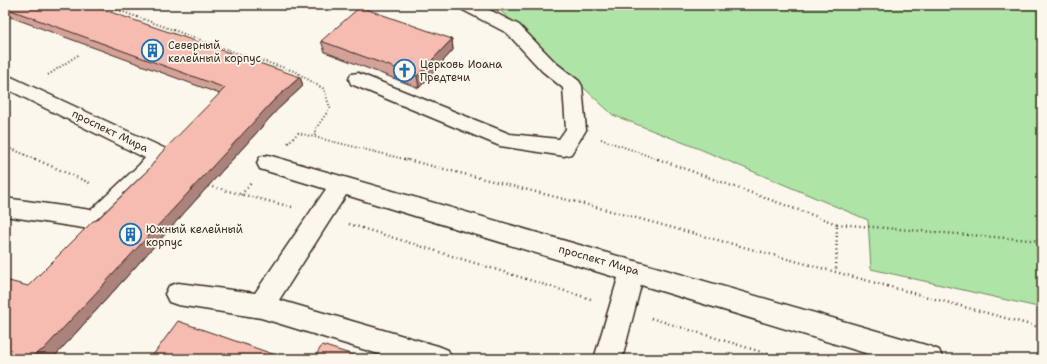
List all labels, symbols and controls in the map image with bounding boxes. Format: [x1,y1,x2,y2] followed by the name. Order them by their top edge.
[139,38,165,64] building icon: Северный келейный корпус
[168,38,261,66] place label: Северный келейный корпус
[391,57,417,83] church icon: Церковь Иоана Предтечи
[420,57,502,85] place label: Церковь Иоана Предтечи
[69,106,151,156] street label: проспект Мира
[117,222,143,248] building icon: Южный келейный корпус
[146,222,243,250] place label: Южный келейный корпус
[557,241,641,279] street label: проспект Мира

